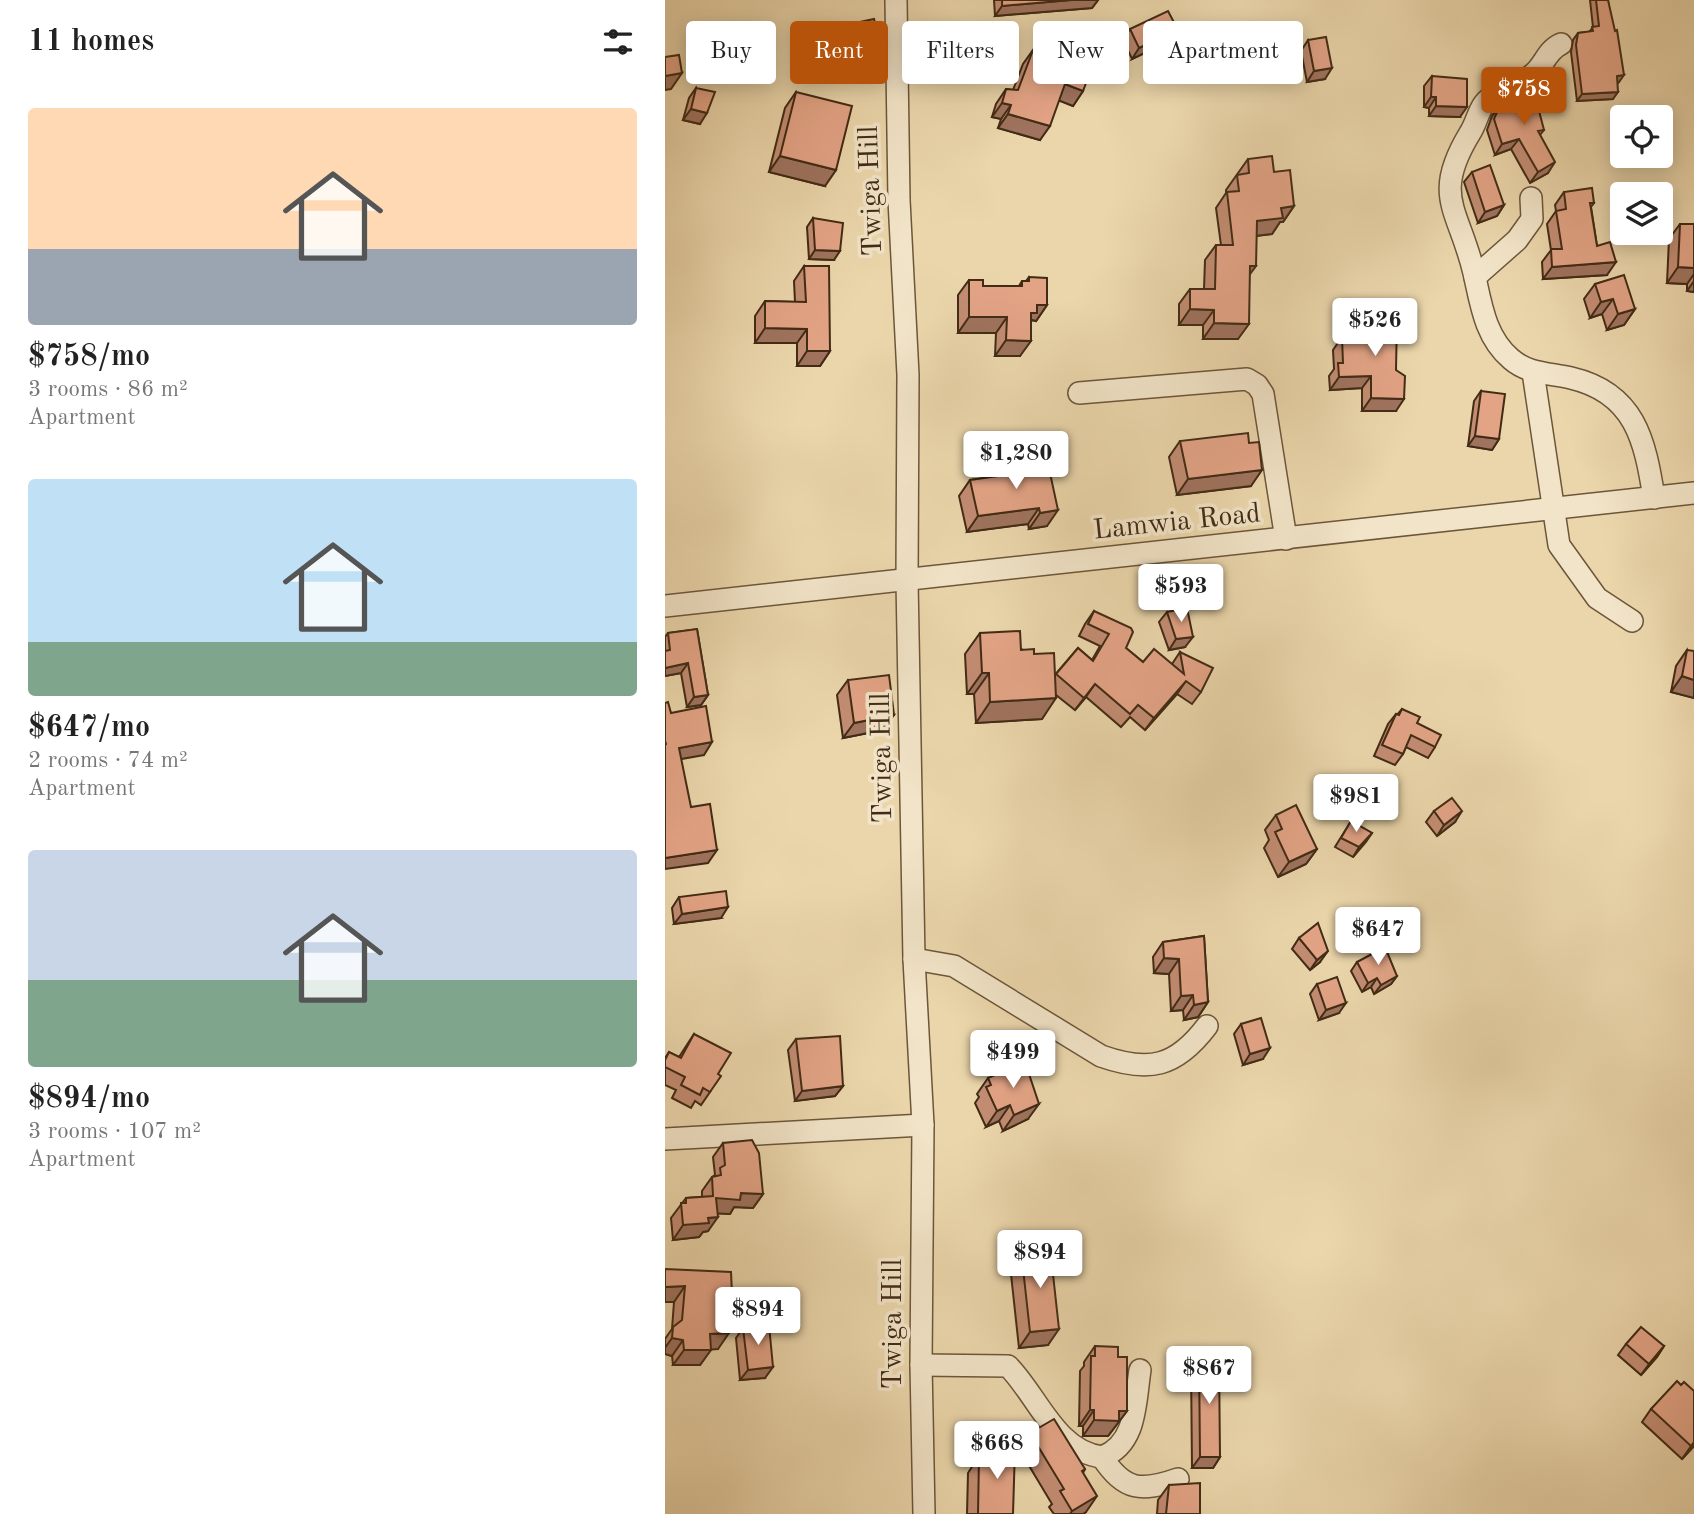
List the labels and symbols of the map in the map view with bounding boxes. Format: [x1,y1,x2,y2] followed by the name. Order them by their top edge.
[1483,68,1565,127] pin: $758
[856,125,888,257] street label: Twiga Hill
[1334,298,1416,358] pin: $526
[959,432,1073,491] pin: $1,280
[1092,500,1262,546] street label: Lamwia Road
[1140,564,1222,624] pin: $593
[868,692,898,824] street label: Twiga Hill
[1315,774,1397,834] pin: $981
[1337,908,1419,967] pin: $647
[972,1030,1054,1090] pin: $499
[999,1230,1081,1290] pin: $894
[880,1259,908,1389] street label: Twiga Hill
[717,1288,799,1347] pin: $894
[1168,1346,1250,1406] pin: $867
[956,1422,1038,1481] pin: $668

